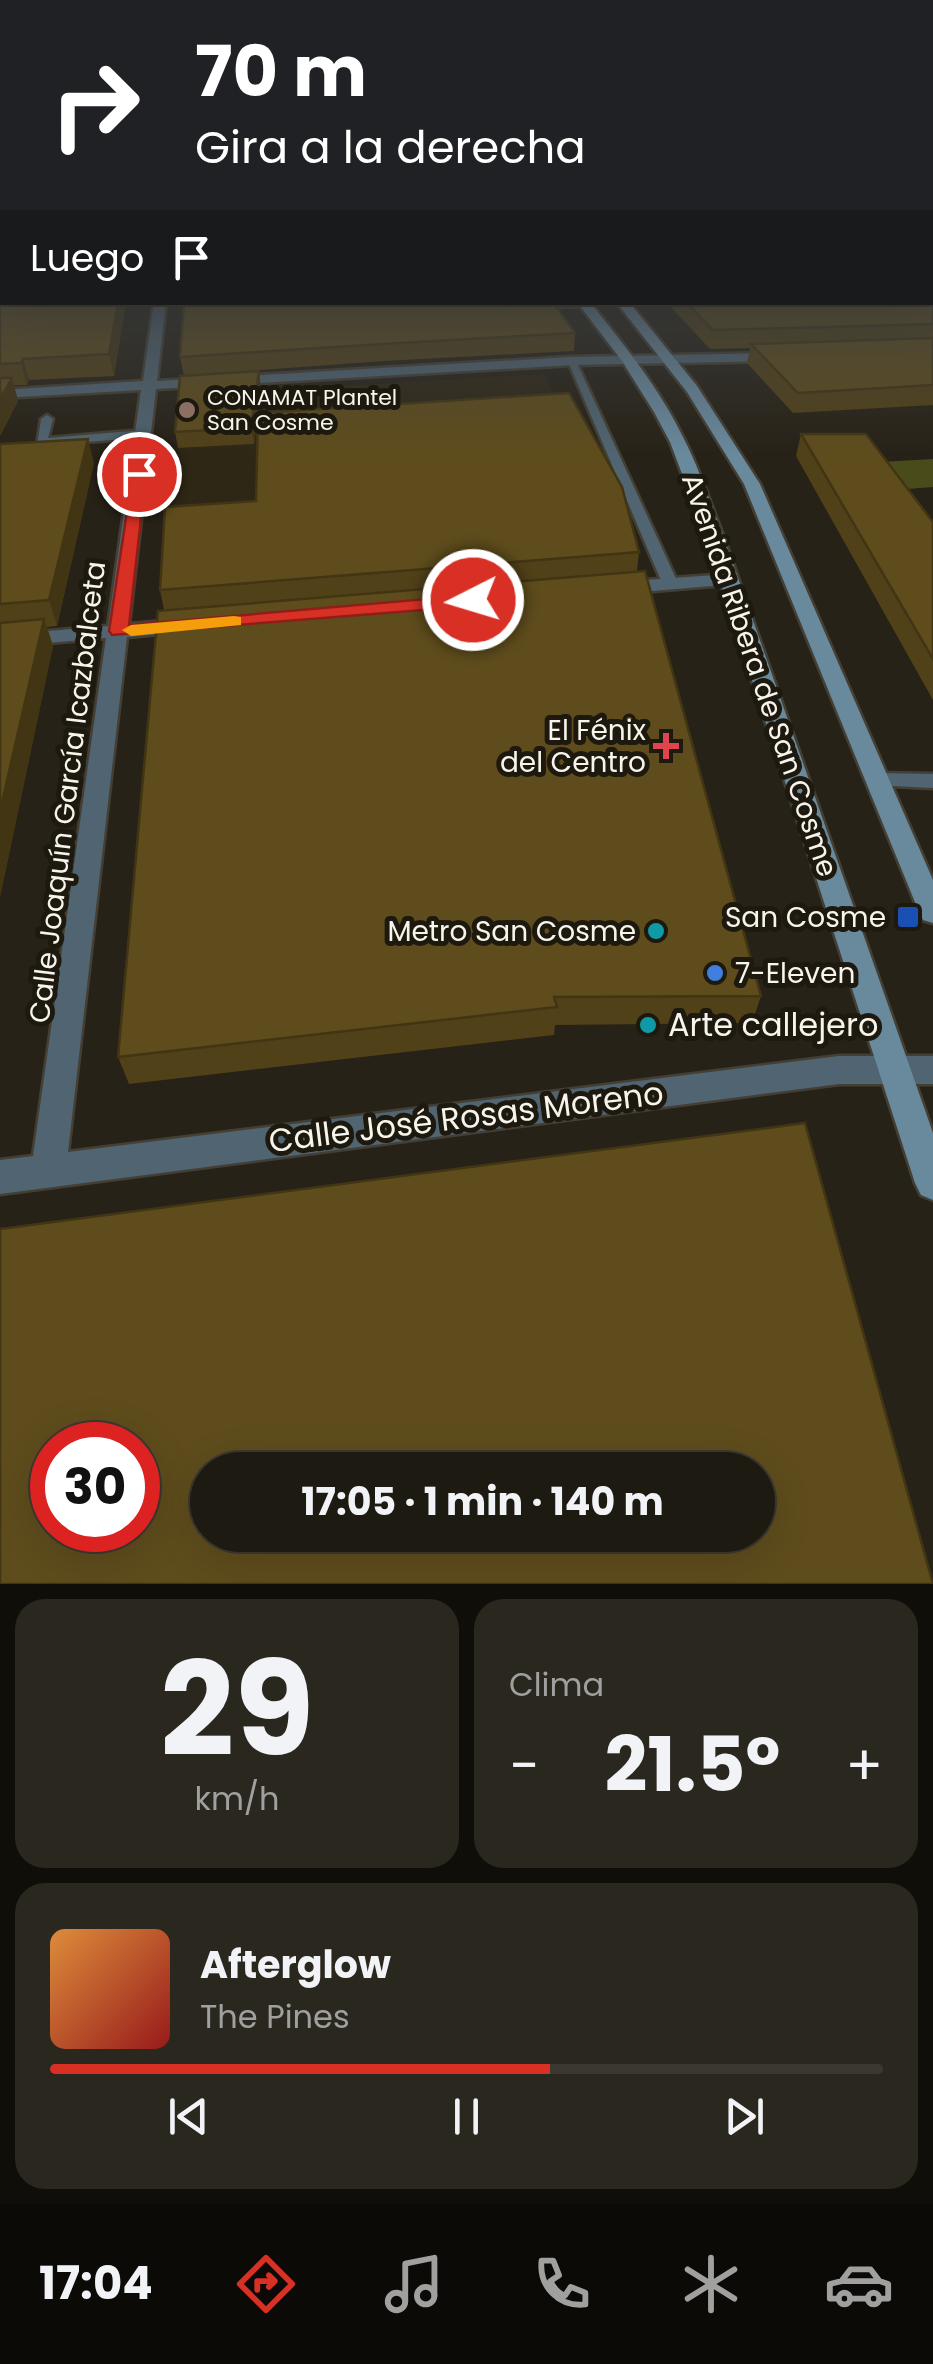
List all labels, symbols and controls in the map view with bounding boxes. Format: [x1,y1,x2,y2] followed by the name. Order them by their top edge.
[195,22,367,121] text: 70 m
[30,40,160,170] icon: right
[195,116,586,179] text: Gira a la derecha
[164,230,219,285] icon: arrive
[30,231,144,284] text: Luego
[207,382,397,438] place label: CONAMAT Plantel San Cosme
[176,399,198,421] marker: CONAMAT Plantel San Cosme
[97,432,182,517] pin
[112,447,167,502] icon: arrive
[672,468,847,882] street label: Avenida Ribera de San Cosme
[421,548,525,652] position arrow
[20,559,115,1025] street label: Calle Joaquín García Icazbalceta
[500,711,647,782] place label: El Fénix del Centro
[655,735,677,757] marker: El Fénix del Centro
[725,898,886,937] place label: San Cosme
[895,904,921,930] marker: San Cosme
[387,912,636,951] place label: Metro San Cosme
[645,920,667,942] marker: Metro San Cosme
[735,954,855,993] place label: 7-Eleven
[704,962,726,984] marker: 7-Eleven
[668,1002,878,1047] place label: Arte callejero
[637,1014,659,1036] marker: Arte callejero
[266,1070,666,1163] street label: Calle José Rosas Moreno
[30,1422,160,1552] speed limit sign: 30
[301,1475,664,1528] text: 17:05 · 1 min · 140 m
[160,1618,314,1801] text: 29
[509,1662,604,1707] text: Clima
[605,1712,780,1817] text: 21.5°
[509,1727,539,1804] text: −
[845,1727,883,1804] text: +
[194,1776,280,1821] text: km/h
[200,1938,391,1991] text: Afterglow
[200,1994,350,2039] text: The Pines
[161,2089,216,2144] icon: previous
[439,2089,494,2144] icon: pause
[717,2089,772,2144] icon: next
[231,2249,301,2319] icon: directions
[379,2249,449,2319] icon: music
[527,2249,597,2319] icon: phone
[676,2249,746,2319] icon: climate
[824,2249,894,2319] icon: car
[39,2252,153,2315] text: 17:04

